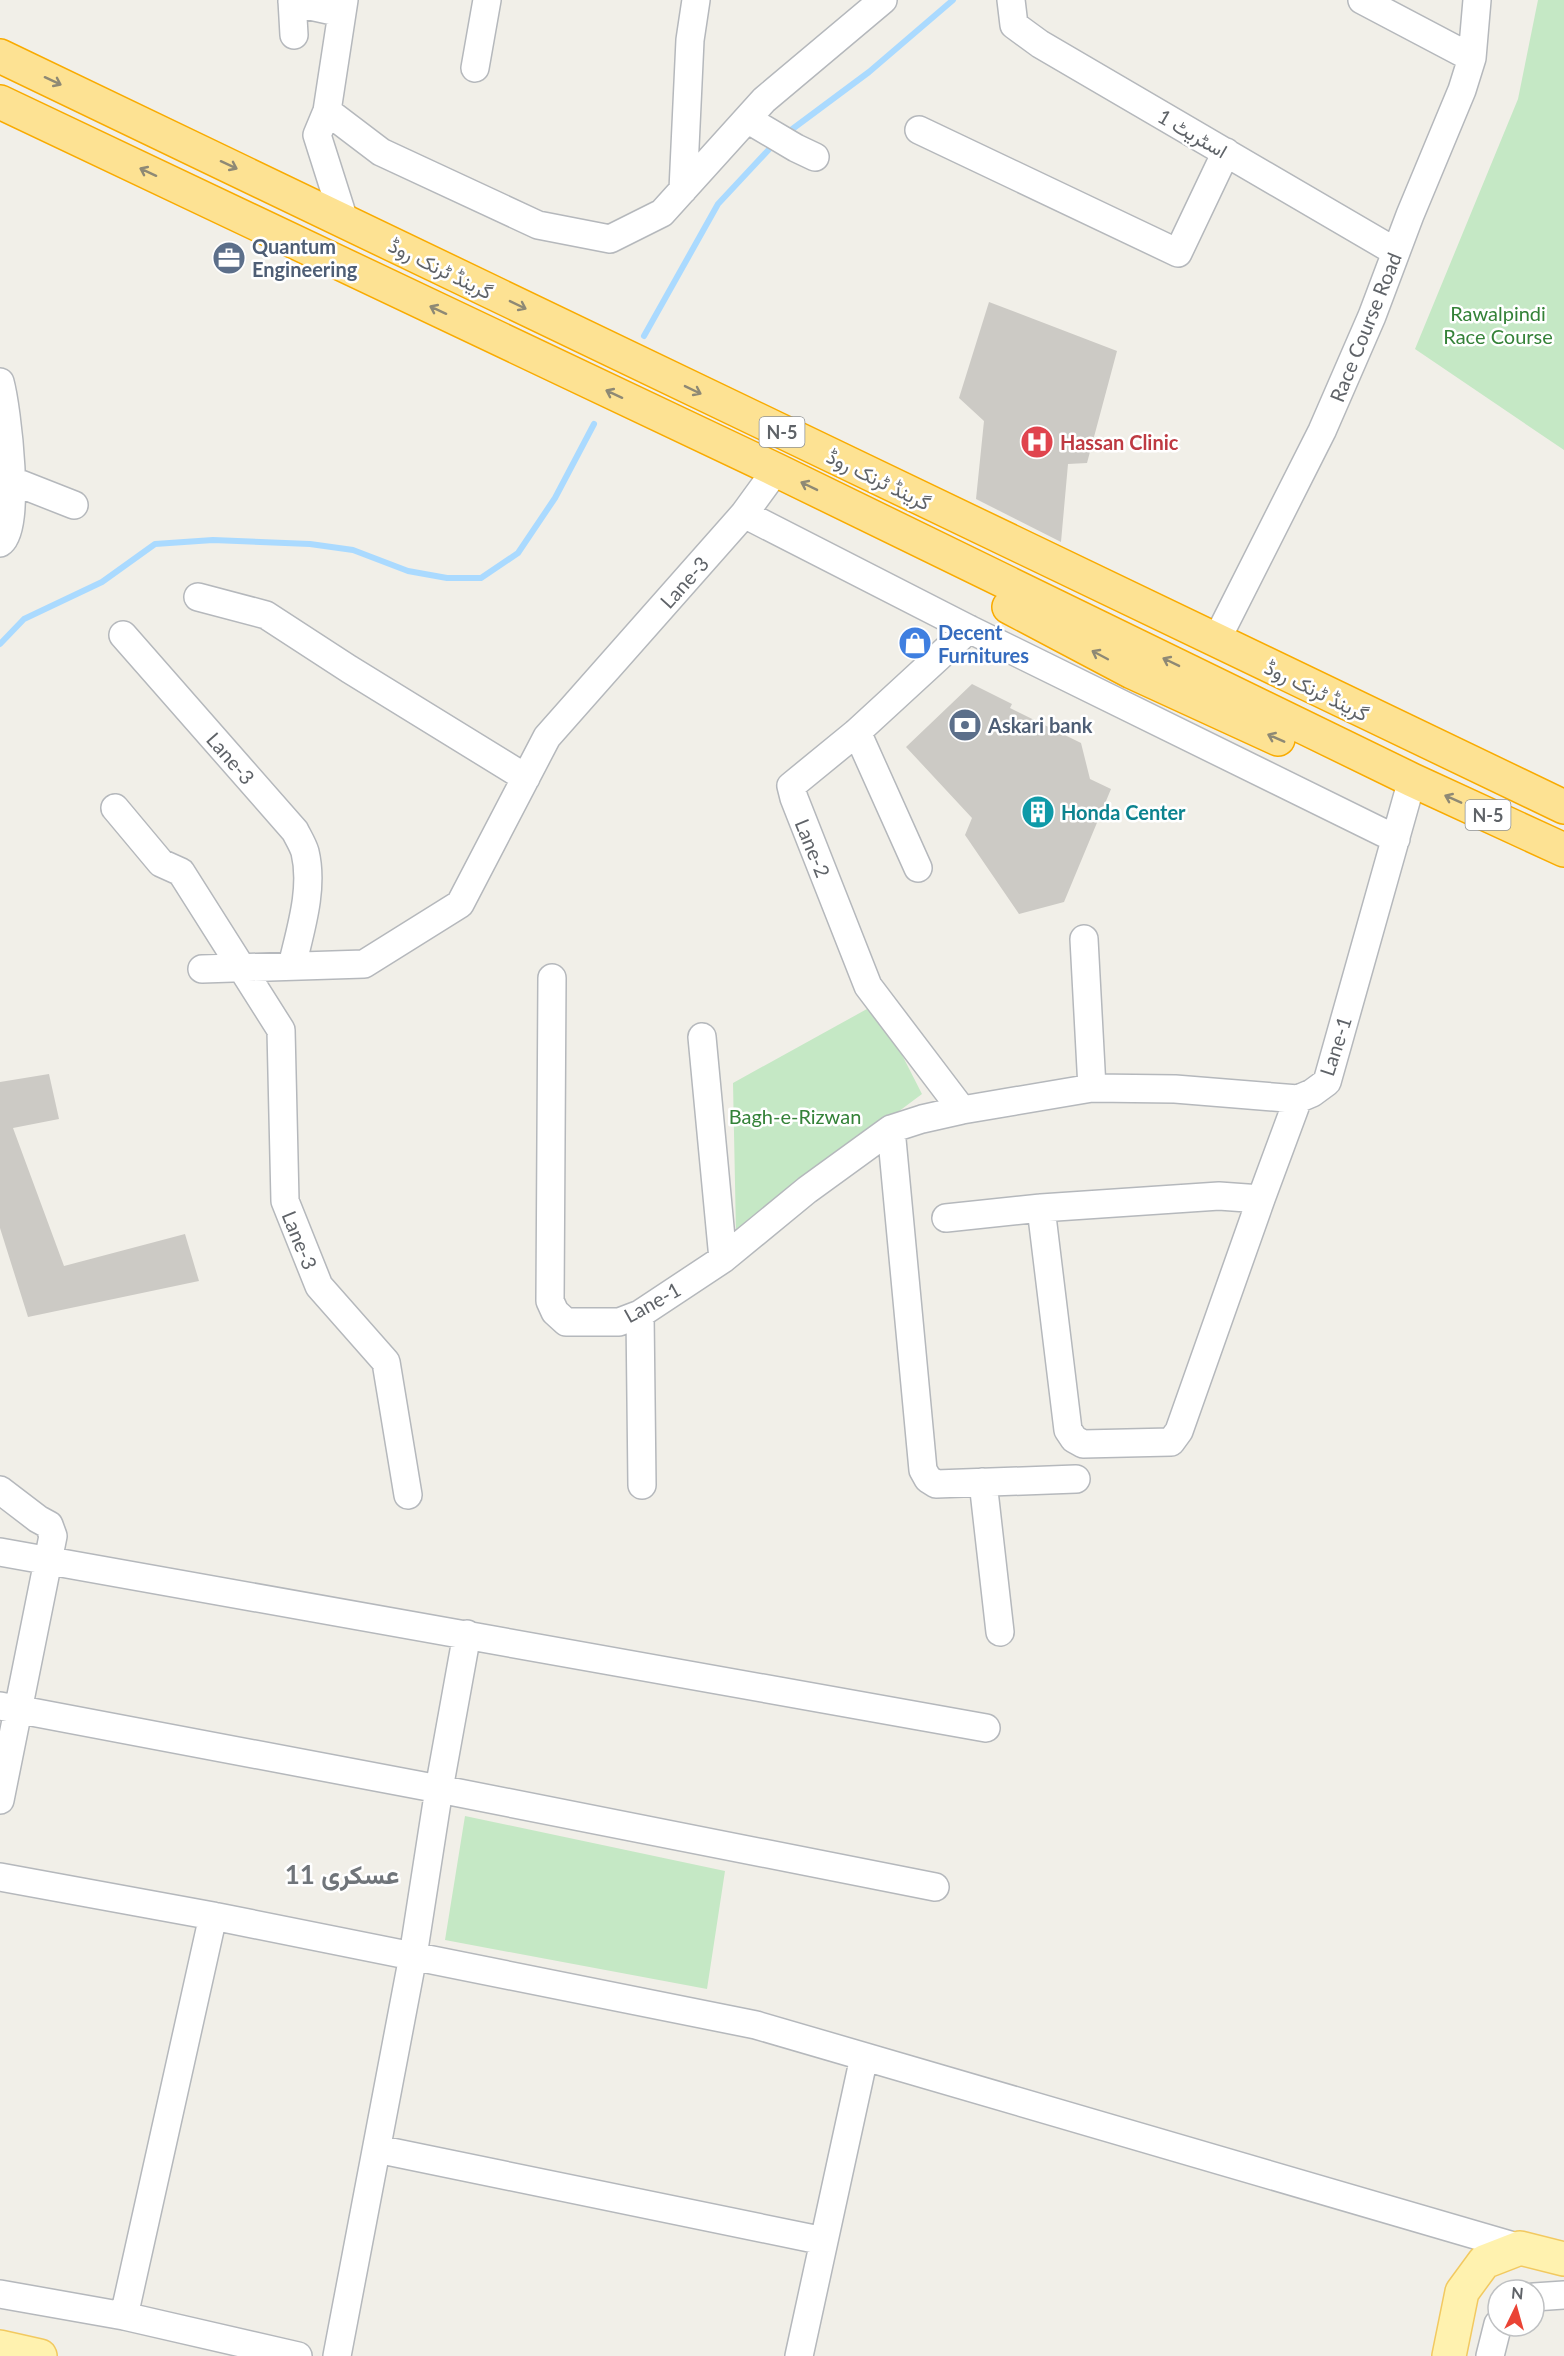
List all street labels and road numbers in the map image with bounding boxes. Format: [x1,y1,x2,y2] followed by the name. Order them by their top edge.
[1153,103,1232,164] street label: اسٹریٹ 1
[384,233,497,305] street label: گرینڈ ٹرنک روڈ
[1324,249,1406,405] street label: Race Course Road
[760,417,804,447] road number: N-5
[822,444,935,516] street label: گرینڈ ٹرنک روڈ
[655,551,713,613] street label: Lane-3
[1260,655,1373,727] street label: گرینڈ ٹرنک روڈ
[202,727,260,789] street label: Lane-3
[1466,800,1510,830] road number: N-5
[790,815,836,881] street label: Lane-2
[1314,1013,1356,1079] street label: Lane-1
[277,1207,323,1273] street label: Lane-3
[620,1277,684,1327] street label: Lane-1

